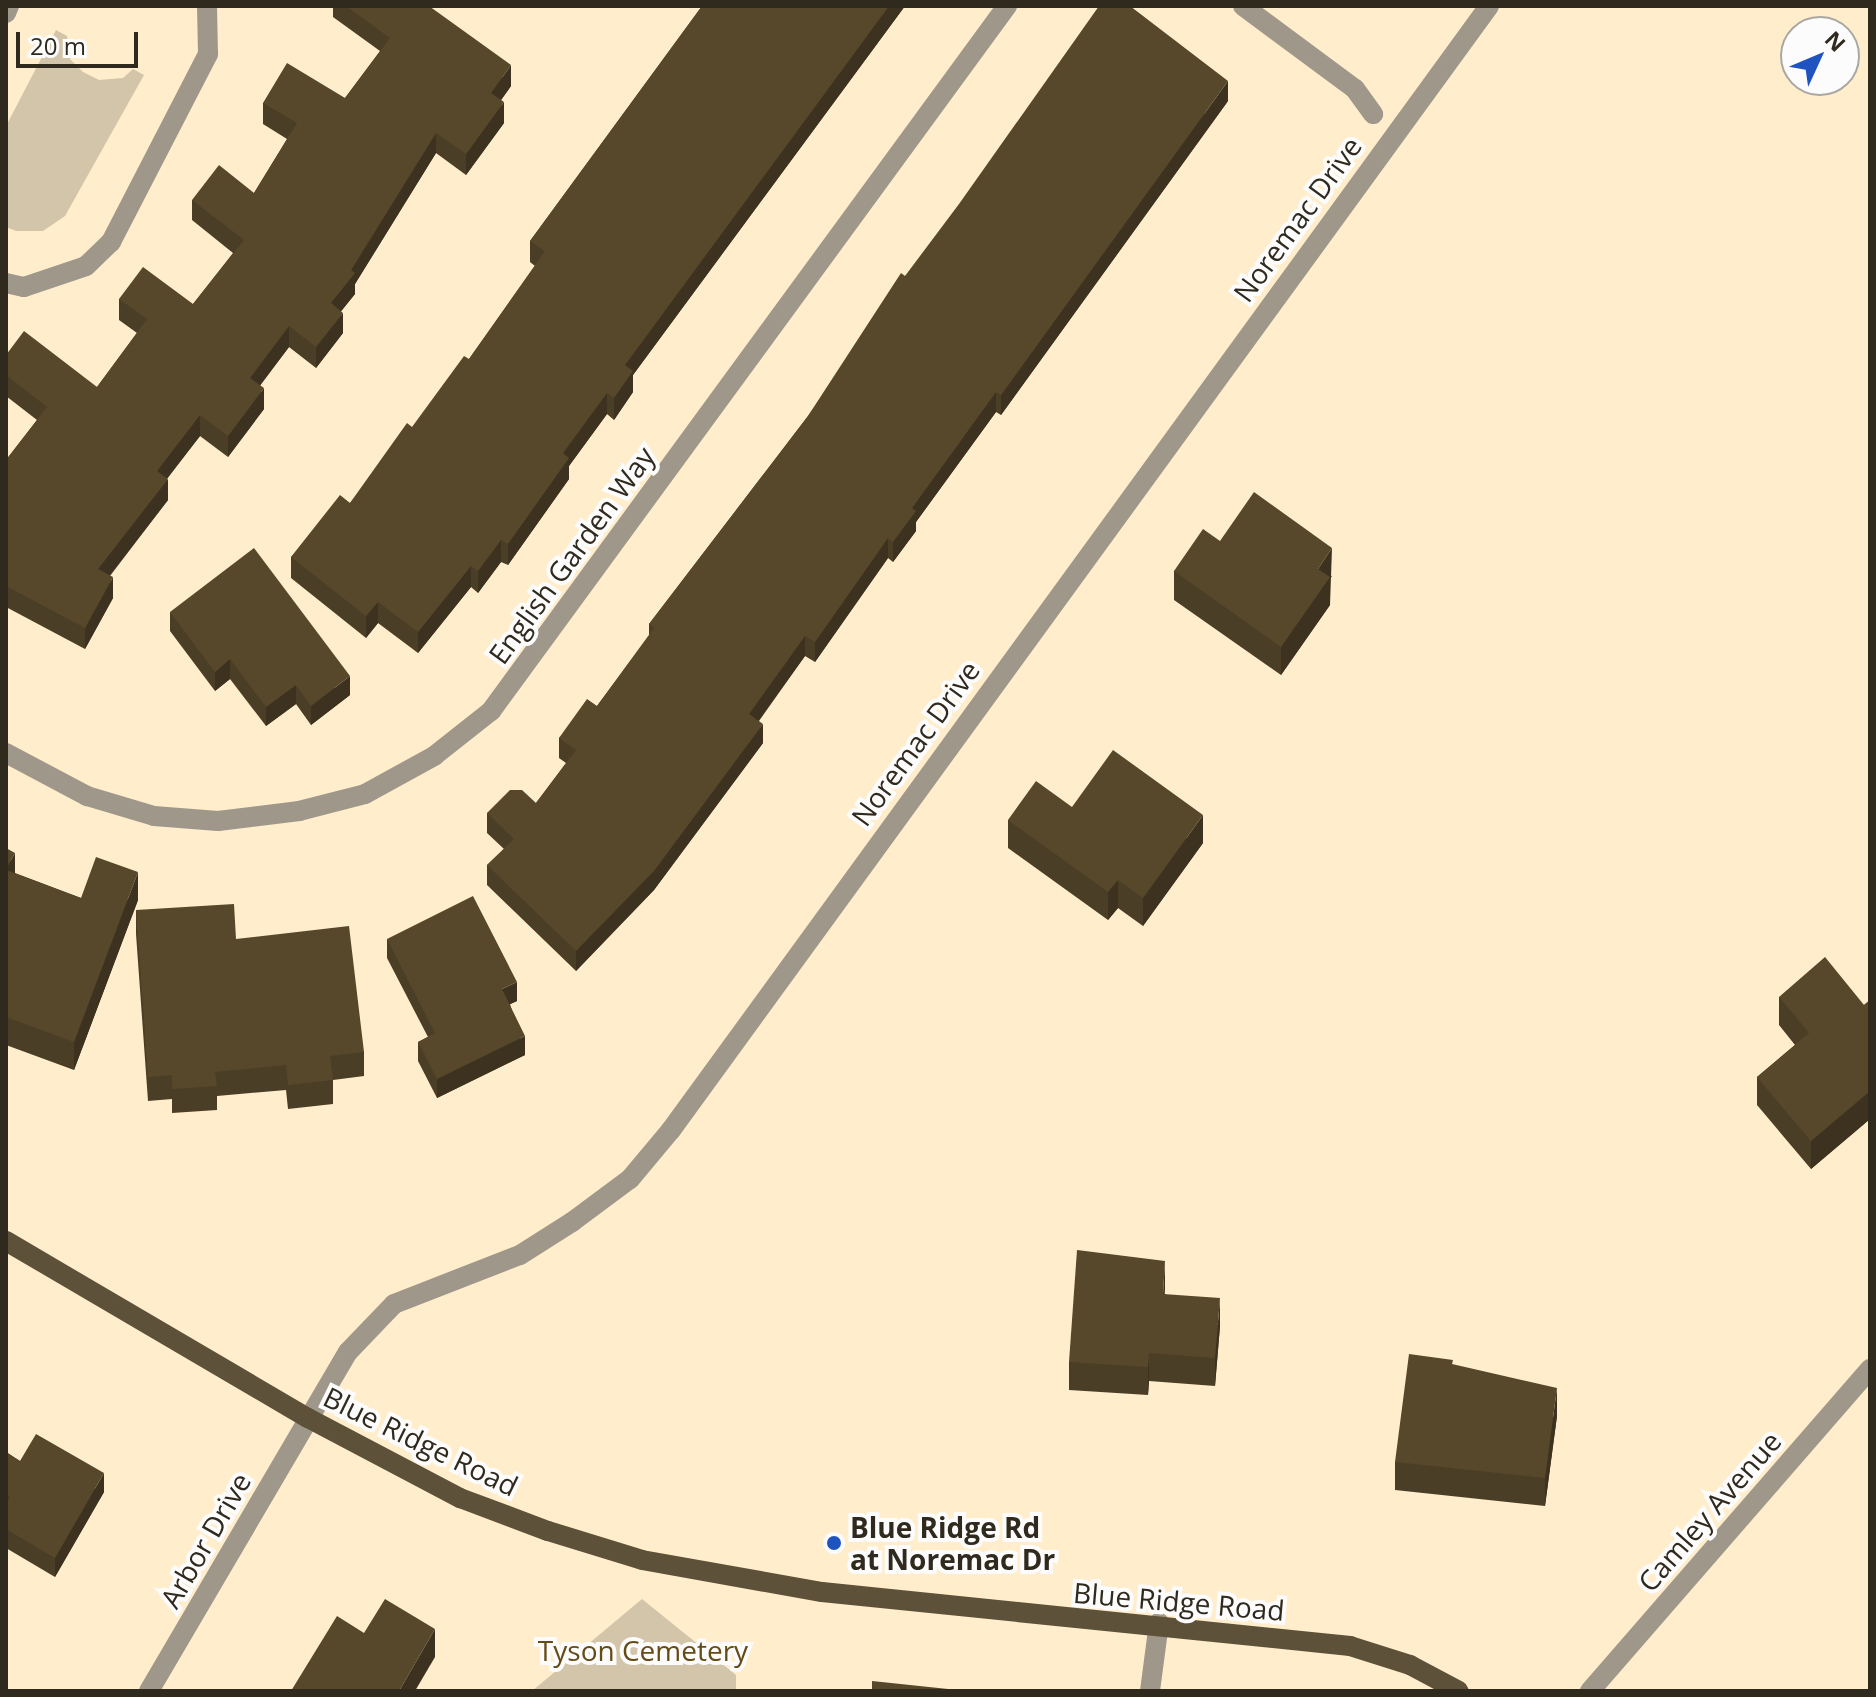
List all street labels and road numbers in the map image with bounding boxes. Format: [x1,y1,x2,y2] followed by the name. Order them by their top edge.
[1226,130,1368,308] street label: Noremac Drive
[481,440,661,670] street label: English Garden Way
[844,654,986,832] street label: Noremac Drive
[318,1379,524,1503] street label: Blue Ridge Road
[1630,1424,1788,1598] street label: Camley Avenue
[153,1466,257,1614] street label: Arbor Drive
[1072,1575,1286,1627] street label: Blue Ridge Road

